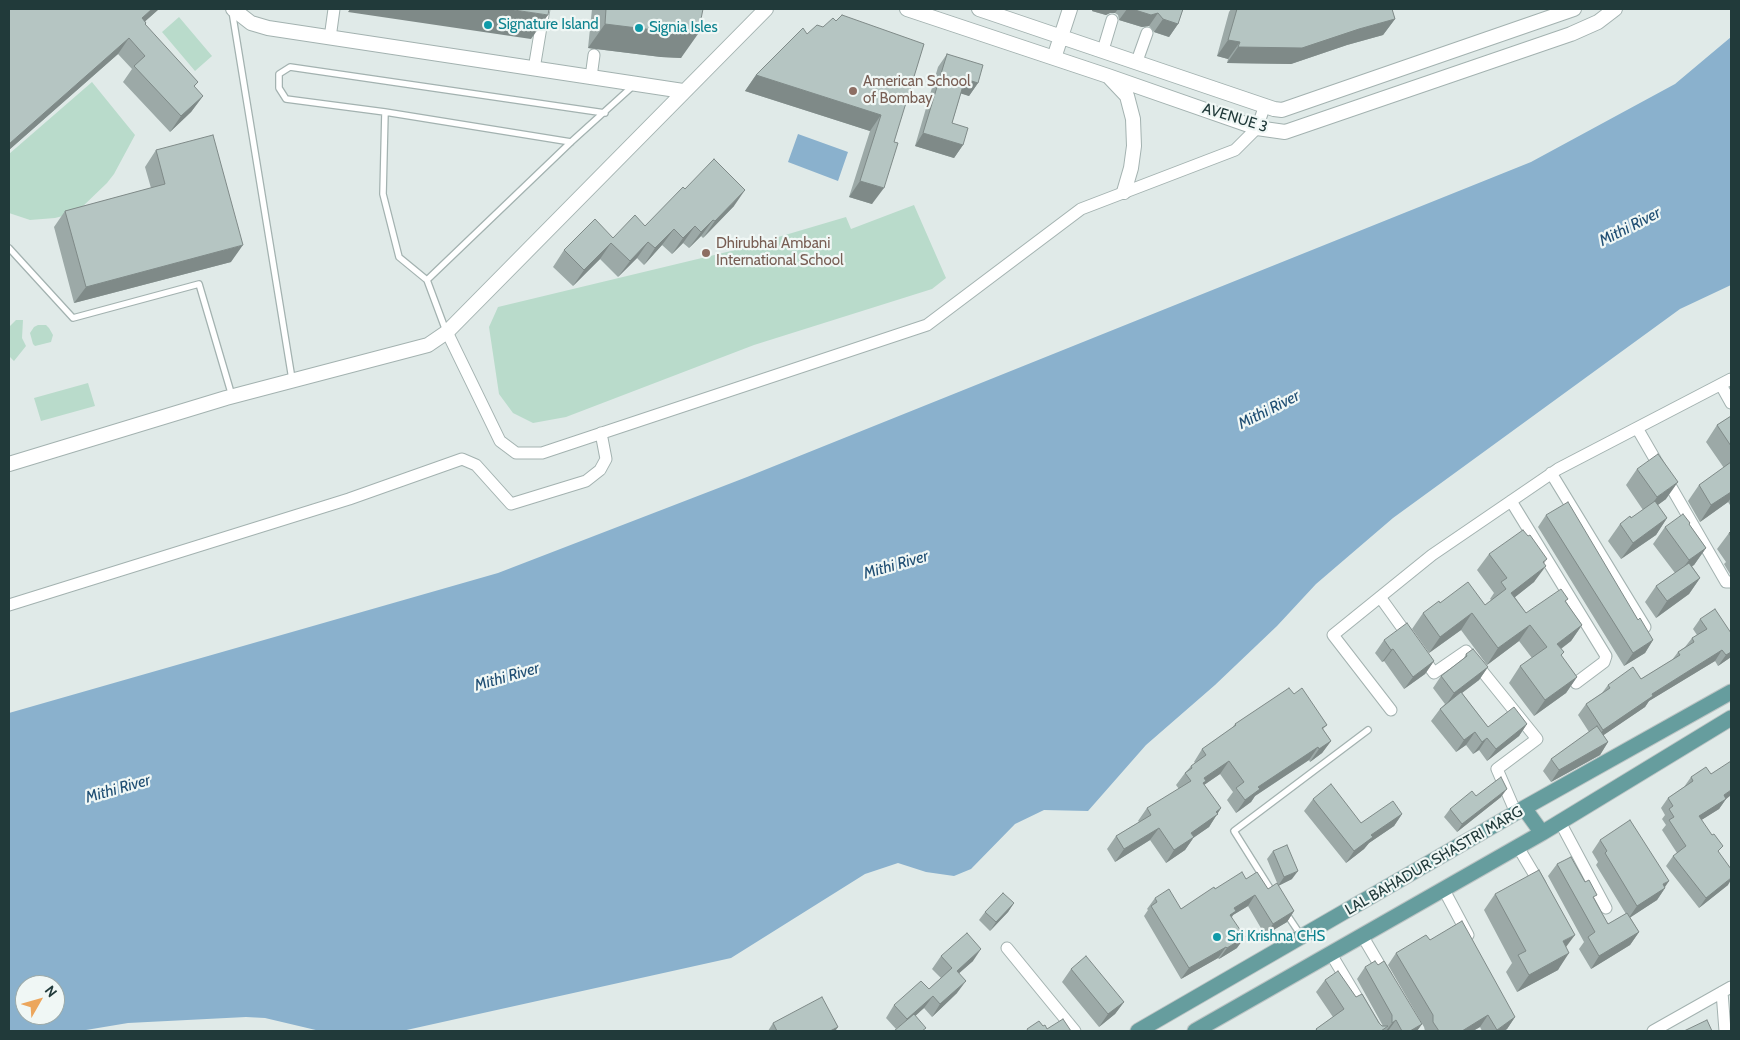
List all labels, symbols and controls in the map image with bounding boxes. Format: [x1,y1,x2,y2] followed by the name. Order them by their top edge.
[498,16,599,34] place label: Signature Island
[482,19,494,31] marker: Signature Island
[649,19,718,37] place label: Signia Isles
[633,22,645,34] marker: Signia Isles
[863,73,971,108] place label: American School of Bombay
[847,85,859,97] marker: American School of Bombay
[1200,100,1270,136] street label: AVENUE 3
[1596,203,1664,251] water label: Mithi River
[716,235,844,270] place label: Dhirubhai Ambani International School
[700,247,712,259] marker: Dhirubhai Ambani International School
[1235,386,1303,434] water label: Mithi River
[861,547,931,583] water label: Mithi River
[472,659,542,695] water label: Mithi River
[83,771,153,807] water label: Mithi River
[1342,803,1526,919] street label: LAL BAHADUR SHASTRI MARG
[1227,928,1325,946] place label: Sri Krishna CHS
[1211,931,1223,943] marker: Sri Krishna CHS
[15,975,65,1025] north arrow
[41,982,61,1001] text: N

